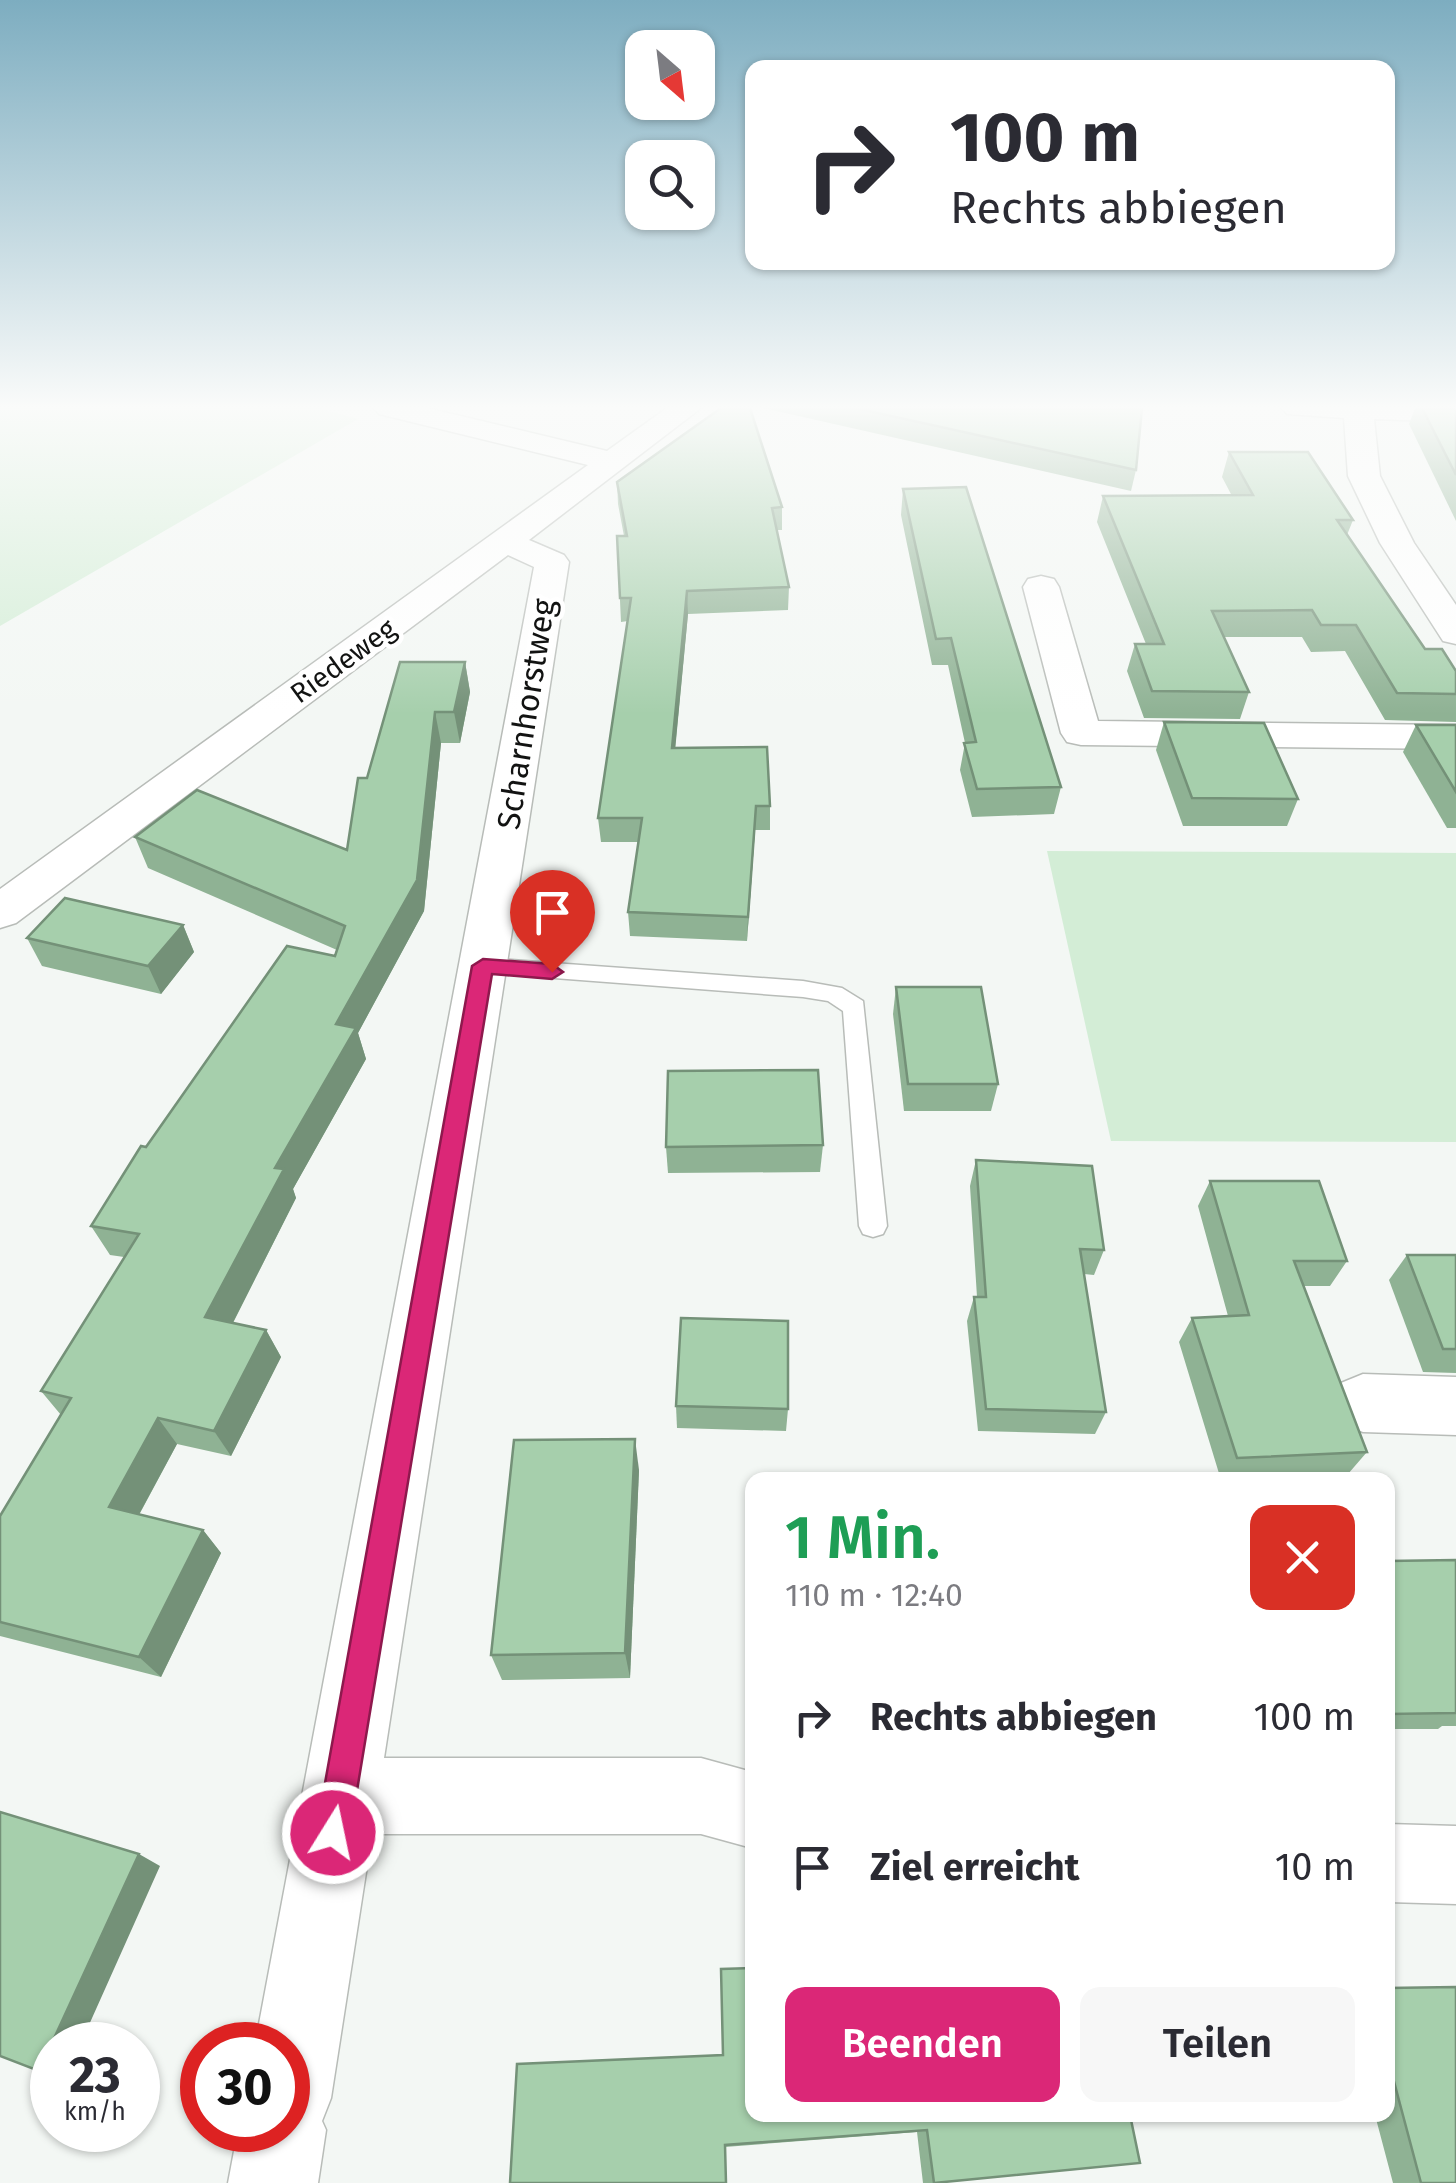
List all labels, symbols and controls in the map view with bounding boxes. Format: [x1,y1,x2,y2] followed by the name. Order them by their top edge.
[625,30,715,120] north arrow
[625,30,715,230] map controls
[950,96,1140,180] text: 100 m
[785,100,915,230] icon: right
[625,140,715,230] button: search
[950,181,1287,235] text: Rechts abbiegen
[489,596,563,832] street label: Scharnhorstweg
[284,612,402,710] street label: Riedeweg
[510,870,595,973] pin
[525,885,580,940] icon: arrive
[785,1502,940,1574] text: 1 Min.
[1250,1505,1355,1610] button: close
[785,1576,963,1614] text: 110 m · 12:40
[785,1690,840,1745] icon: right
[870,1694,1157,1740] text: Rechts abbiegen
[1254,1694,1355,1740] text: 100 m
[281,1781,385,1885] position arrow
[785,1840,840,1895] icon: arrive
[870,1844,1079,1890] text: Ziel erreicht
[1275,1844,1355,1890] text: 10 m
[785,1987,1060,2102] button: Beenden
[1080,1987,1355,2102] button: Teilen
[180,2022,310,2152] speed limit sign: 30
[69,2045,121,2105] text: 23
[64,2097,126,2127] text: km/h

